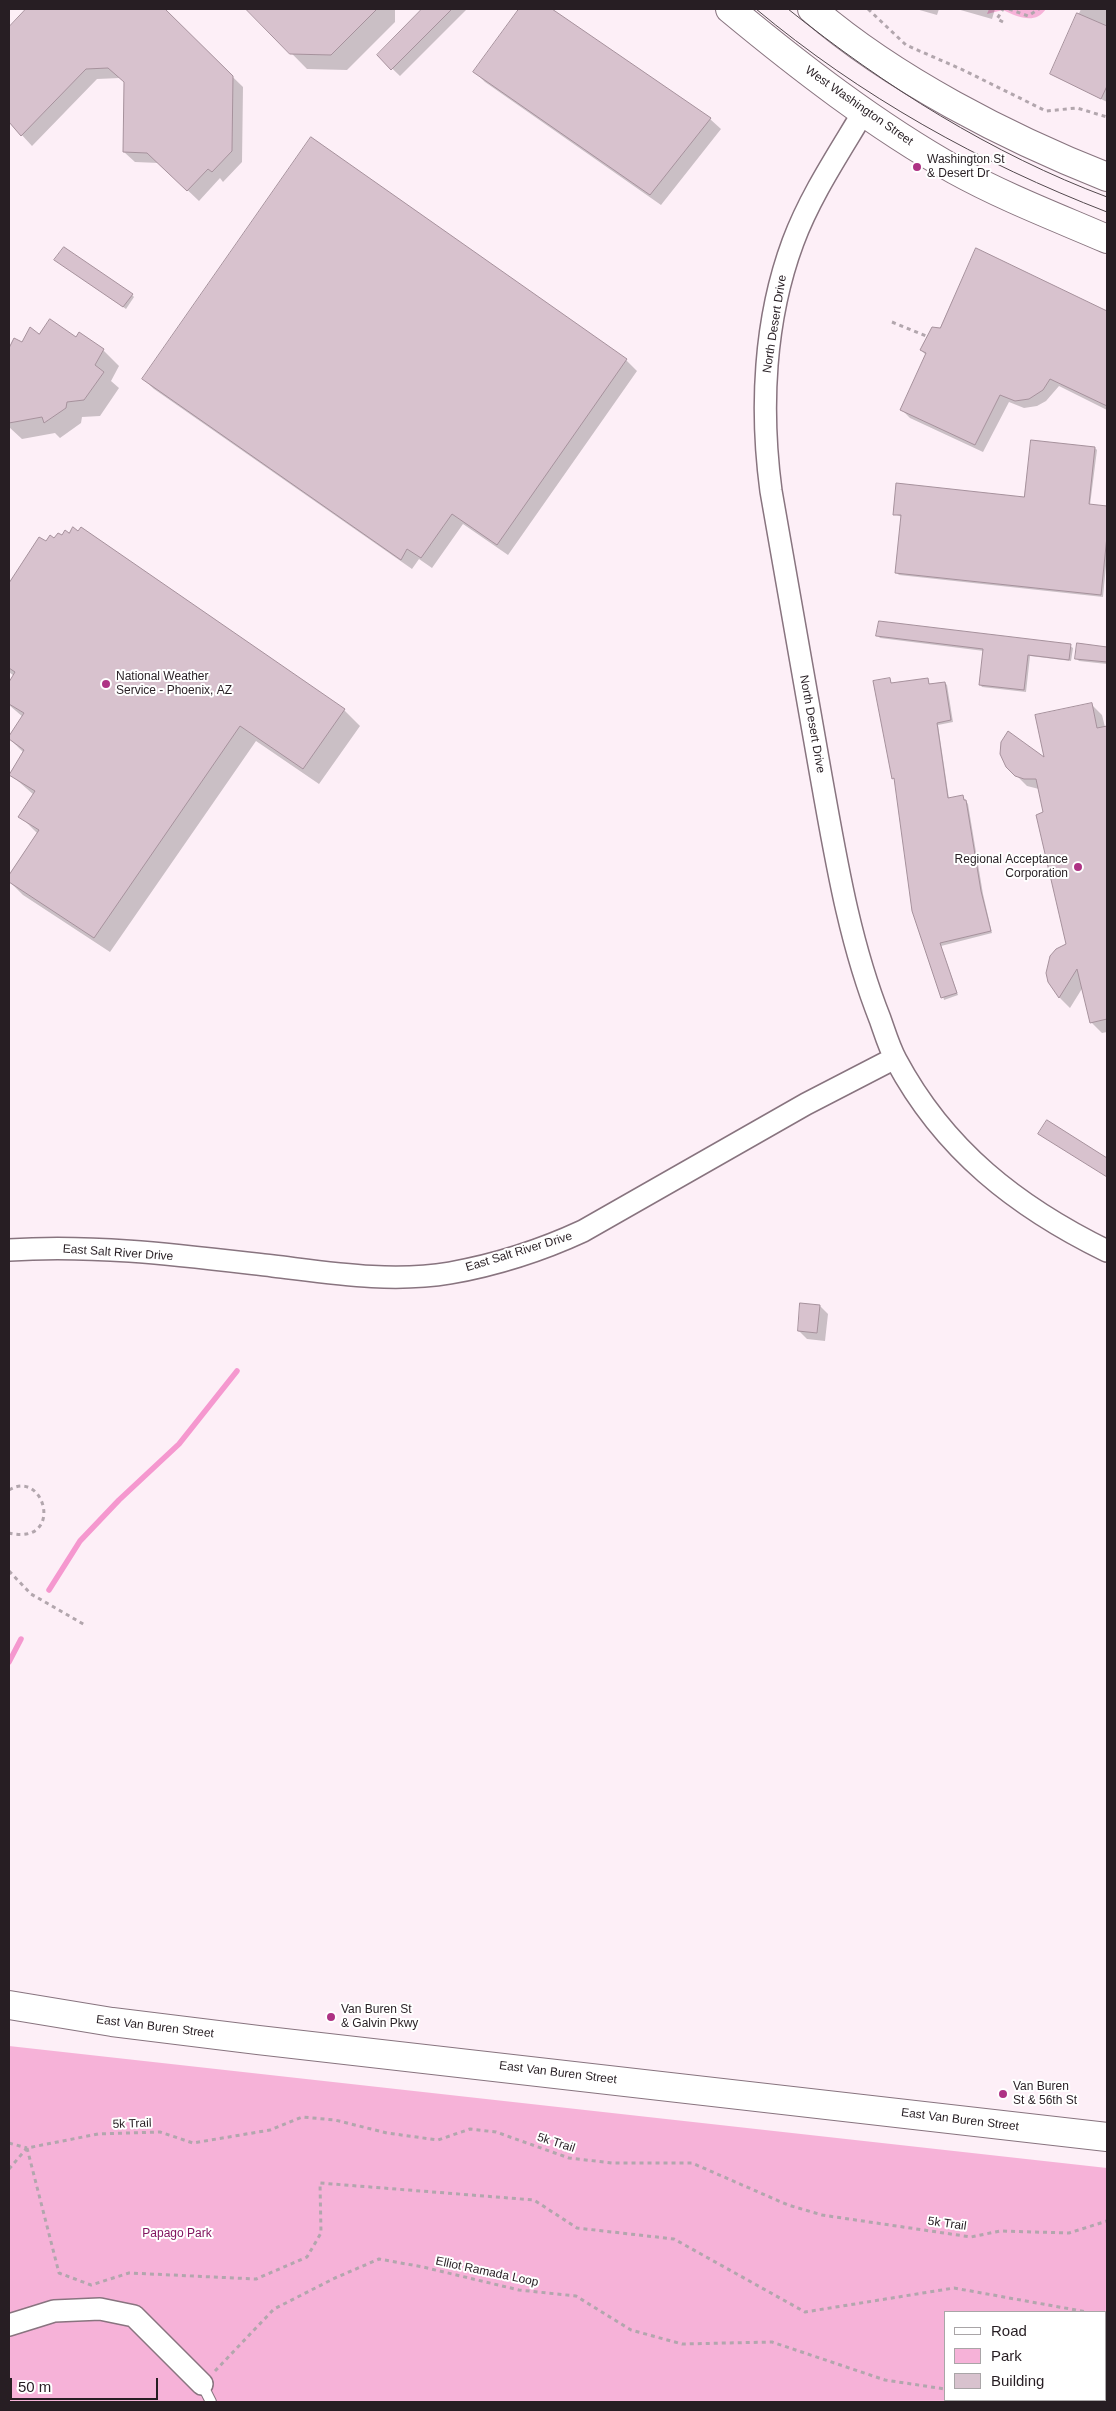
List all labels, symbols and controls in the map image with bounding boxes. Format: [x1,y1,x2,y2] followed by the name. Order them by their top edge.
[802,63,916,149] street label: West Washington Street
[927,153,1005,181] place label: Washington St & Desert Dr
[911,161,923,173] marker: Washington St & Desert Dr
[760,274,790,374] street label: North Desert Drive
[116,670,232,698] place label: National Weather Service - Phoenix, AZ
[796,674,828,774] street label: North Desert Drive
[100,678,112,690] marker: National Weather Service - Phoenix, AZ
[955,853,1068,881] place label: Regional Acceptance Corporation
[1072,861,1084,873] marker: Regional Acceptance Corporation
[464,1229,574,1275] street label: East Salt River Drive
[62,1242,174,1264] street label: East Salt River Drive
[341,2003,418,2031] place label: Van Buren St & Galvin Pkwy
[325,2011,337,2023] marker: Van Buren St & Galvin Pkwy
[95,2013,215,2041] street label: East Van Buren Street
[498,2059,618,2087] street label: East Van Buren Street
[1013,2080,1077,2108] place label: Van Buren St & 56th St
[997,2088,1009,2100] marker: Van Buren St & 56th St
[900,2106,1020,2134] street label: East Van Buren Street
[112,2116,152,2132] street label: 5k Trail
[535,2130,577,2156] street label: 5k Trail
[927,2214,967,2234] street label: 5k Trail
[142,2227,212,2241] park label: Papago Park
[434,2254,540,2290] street label: Elliot Ramada Loop
[944,2311,1106,2401] legend
[991,2322,1027,2339] text: Road
[991,2347,1022,2364] text: Park
[12,2368,160,2400] scale bar
[991,2372,1044,2389] text: Building
[18,2378,51,2395] text: 50 m

